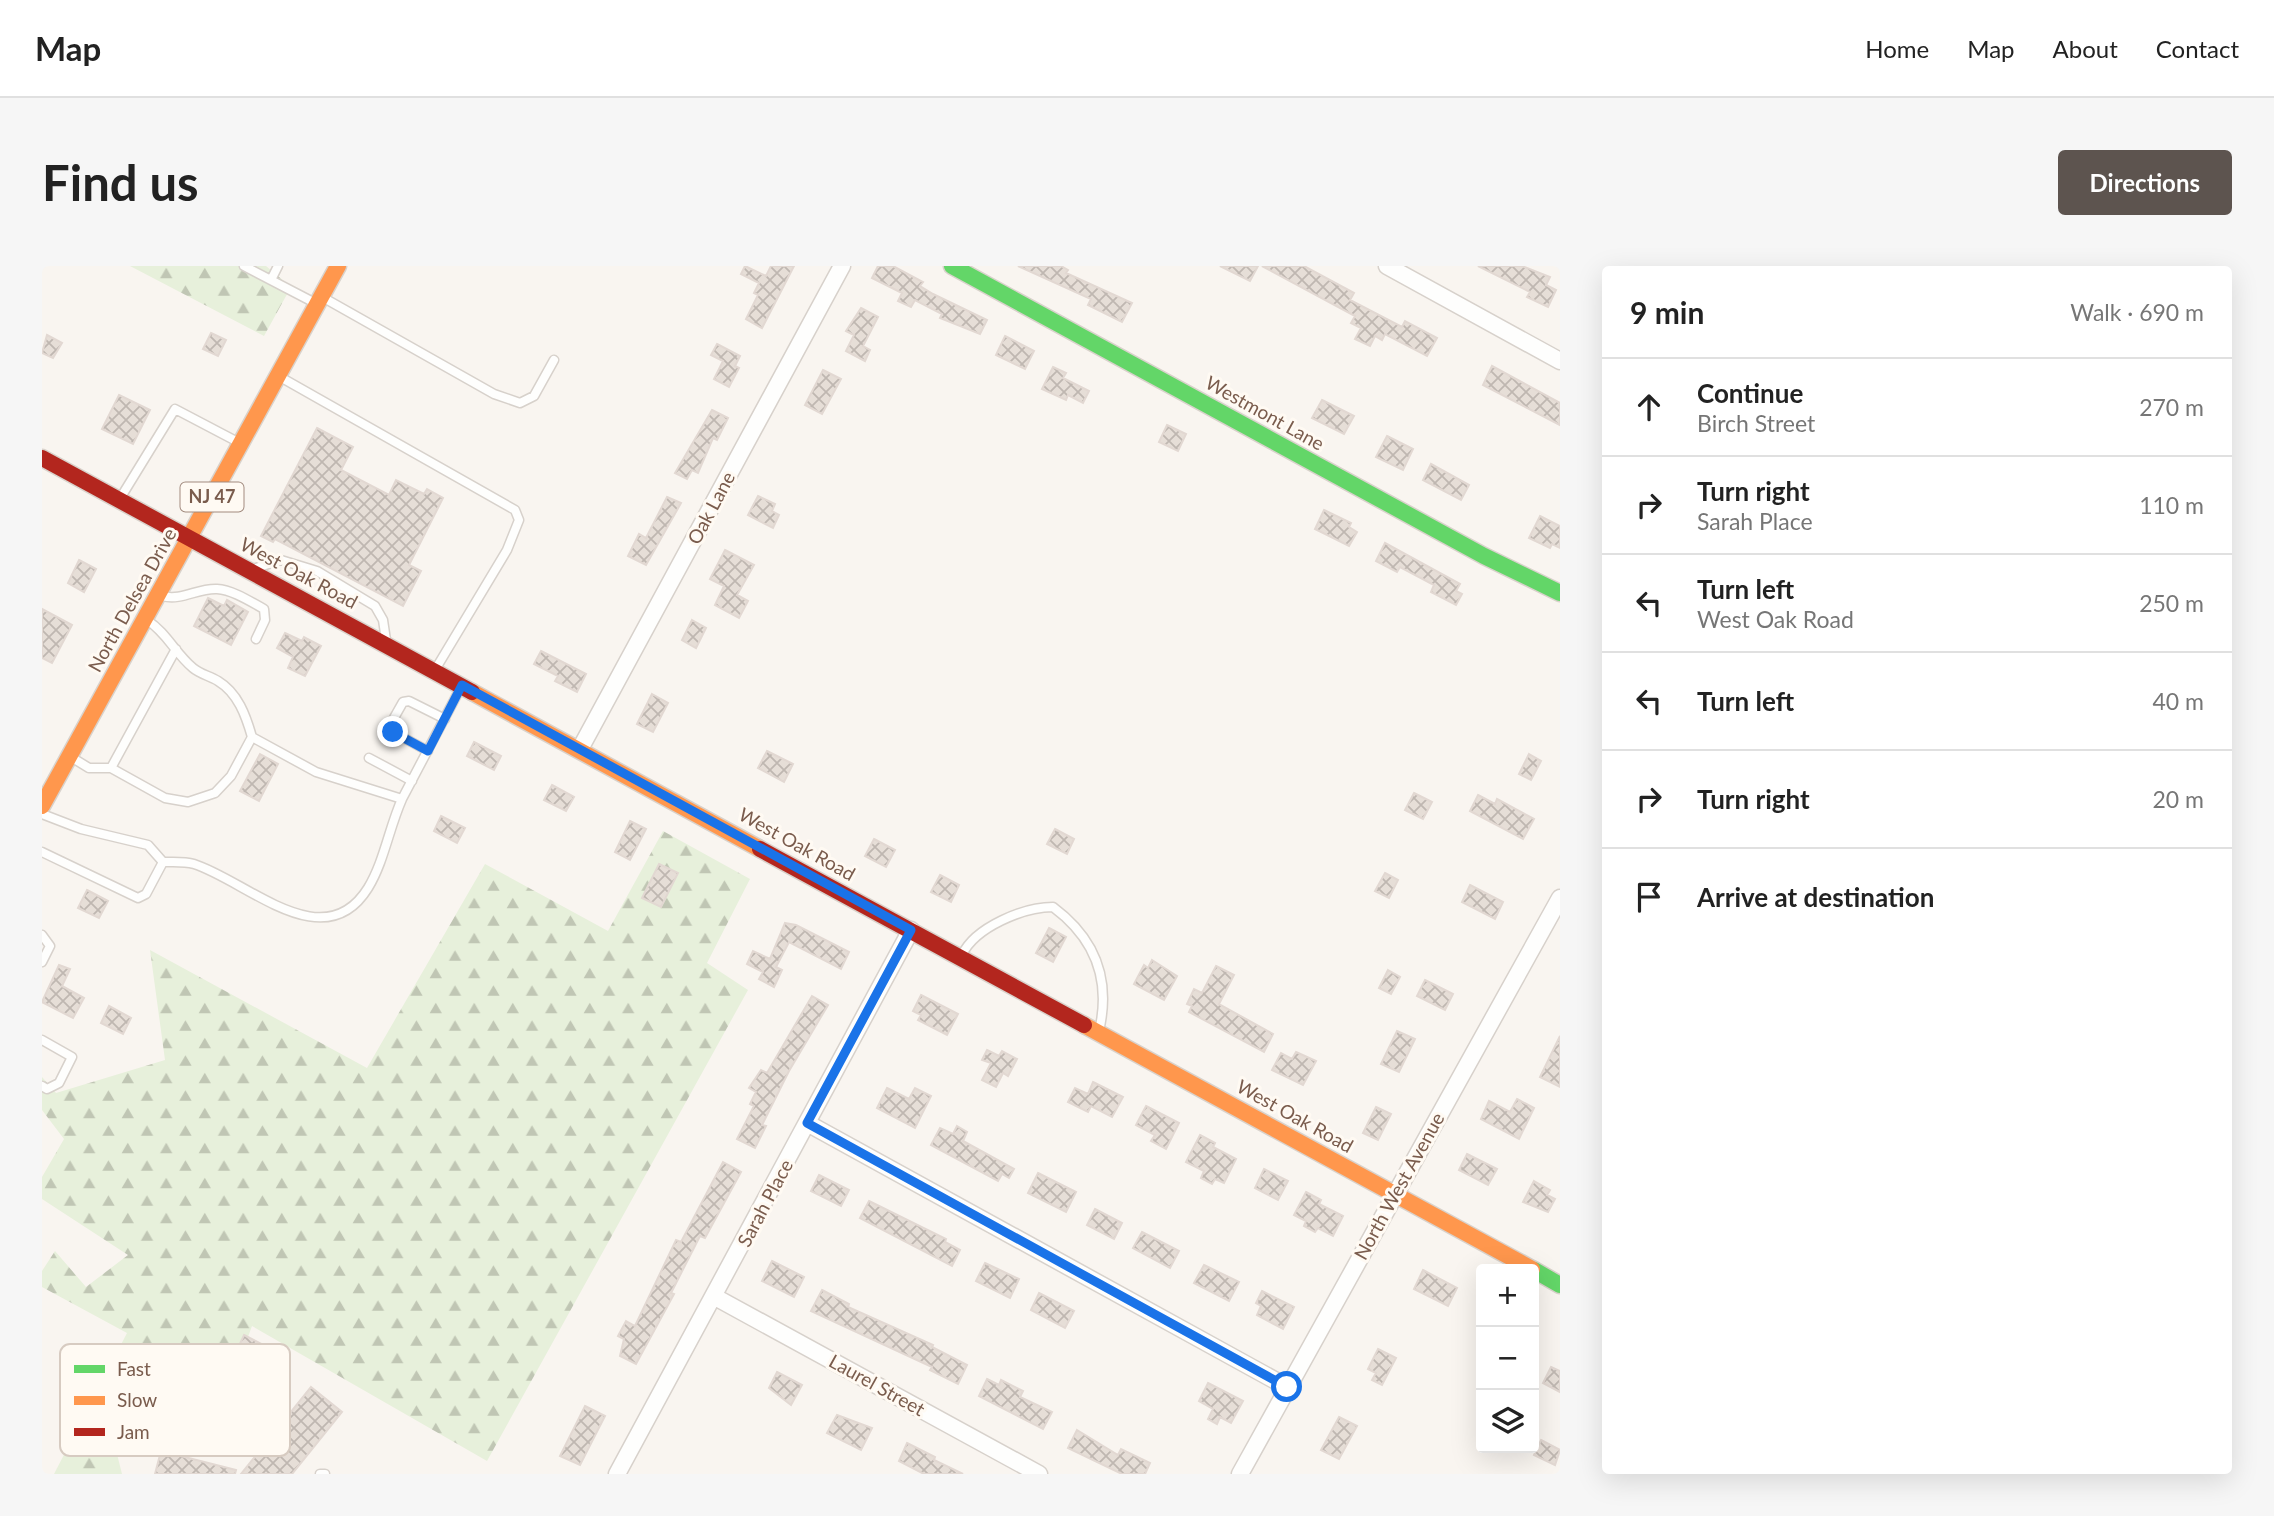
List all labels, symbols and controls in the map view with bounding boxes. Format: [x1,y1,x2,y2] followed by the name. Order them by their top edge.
[35,28,101,68] text: Map
[1865,34,1929,63] text: Home
[1967,34,2015,63] text: Map
[2053,34,2118,63] text: About
[2156,34,2239,63] text: Contact
[2058,150,2232,215] button: Directions
[42,153,199,211] text: Find us
[1630,294,1704,330] text: 9 min
[2070,298,2204,326] text: Walk · 690 m
[1202,370,1329,455] street label: Westmont Lane
[1697,377,1803,409] text: Continue
[1630,388,1668,426] icon: ahead
[2139,393,2204,421] text: 270 m
[1697,409,1815,437] text: Birch Street
[682,468,739,548] street label: Oak Lane
[1697,475,1810,507] text: Turn right
[180,482,244,512] road number: NJ 47
[1630,486,1668,524] icon: right
[2139,491,2204,519] text: 110 m
[1697,507,1813,535] text: Sarah Place
[83,524,181,676] street label: North Delsea Drive
[237,532,362,613] street label: West Oak Road
[1697,573,1794,605] text: Turn left
[1630,584,1668,622] icon: left
[2139,589,2204,617] text: 250 m
[1697,605,1854,633] text: West Oak Road
[1630,682,1668,720] icon: left
[1697,685,1794,717] text: Turn left
[2153,687,2204,715] text: 40 m
[377,716,408,747] route end
[1630,780,1668,818] icon: right
[1697,783,1810,815] text: Turn right
[2153,785,2204,813] text: 20 m
[735,802,859,885] street label: West Oak Road
[1630,878,1668,916] icon: arrive
[1697,881,1934,913] text: Arrive at destination
[1233,1074,1357,1157] street label: West Oak Road
[1349,1108,1449,1263] street label: North West Avenue
[732,1155,797,1250] street label: Sarah Place
[1476,1264,1539,1453] map controls
[1476,1264,1539,1327] button: +
[1476,1327,1539,1390] button: −
[60,1344,290,1456] legend
[825,1349,929,1420] street label: Laurel Street
[117,1357,151,1380] text: Fast
[1271,1371,1302,1402] route start
[117,1388,157,1411] text: Slow
[1476,1390,1539,1453] button: layers
[117,1420,150,1443] text: Jam

